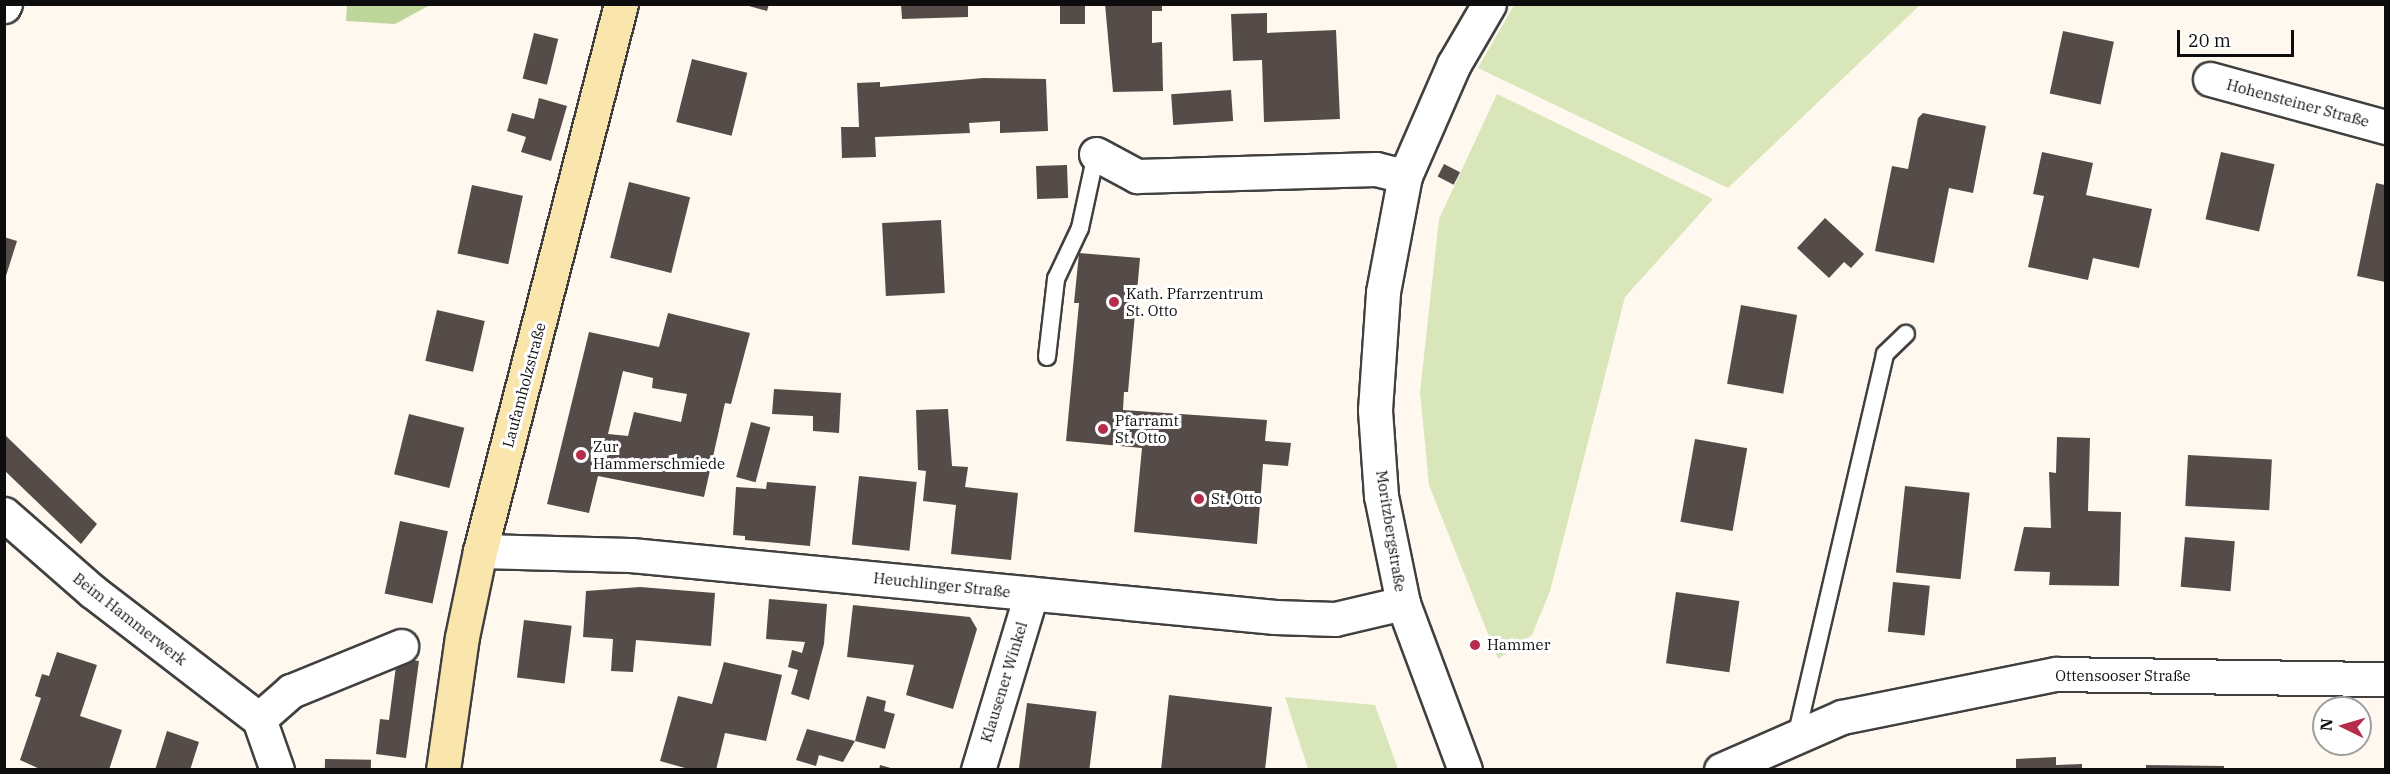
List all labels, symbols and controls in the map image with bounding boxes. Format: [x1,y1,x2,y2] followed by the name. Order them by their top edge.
[2180,18,2297,56] scale bar
[2188,29,2231,52] text: 20 m
[2225,75,2371,131] street label: Hohensteiner Straße
[1126,284,1264,319] place label: Kath. Pfarrzentrum St. Otto
[1107,295,1121,309] marker: Kath. Pfarrzentrum St. Otto
[499,321,549,449] street label: Laufamholzstraße
[1115,411,1179,446] place label: Pfarramt St. Otto
[1096,422,1110,436] marker: Pfarramt St. Otto
[593,437,725,472] place label: Zur Hammerschmiede
[574,448,588,462] marker: Zur Hammerschmiede
[1373,469,1409,593] street label: Moritzbergstraße
[1211,490,1262,508] place label: St. Otto
[1192,492,1206,506] marker: St. Otto
[70,569,190,669] street label: Beim Hammerwerk
[872,569,1012,601] street label: Heuchlinger Straße
[977,619,1031,745] street label: Klausener Winkel
[1487,636,1550,654] place label: Hammer
[1468,638,1482,652] marker: Hammer
[2055,667,2191,685] street label: Ottensooser Straße
[2312,696,2372,756] north arrow
[2316,717,2337,732] text: N

